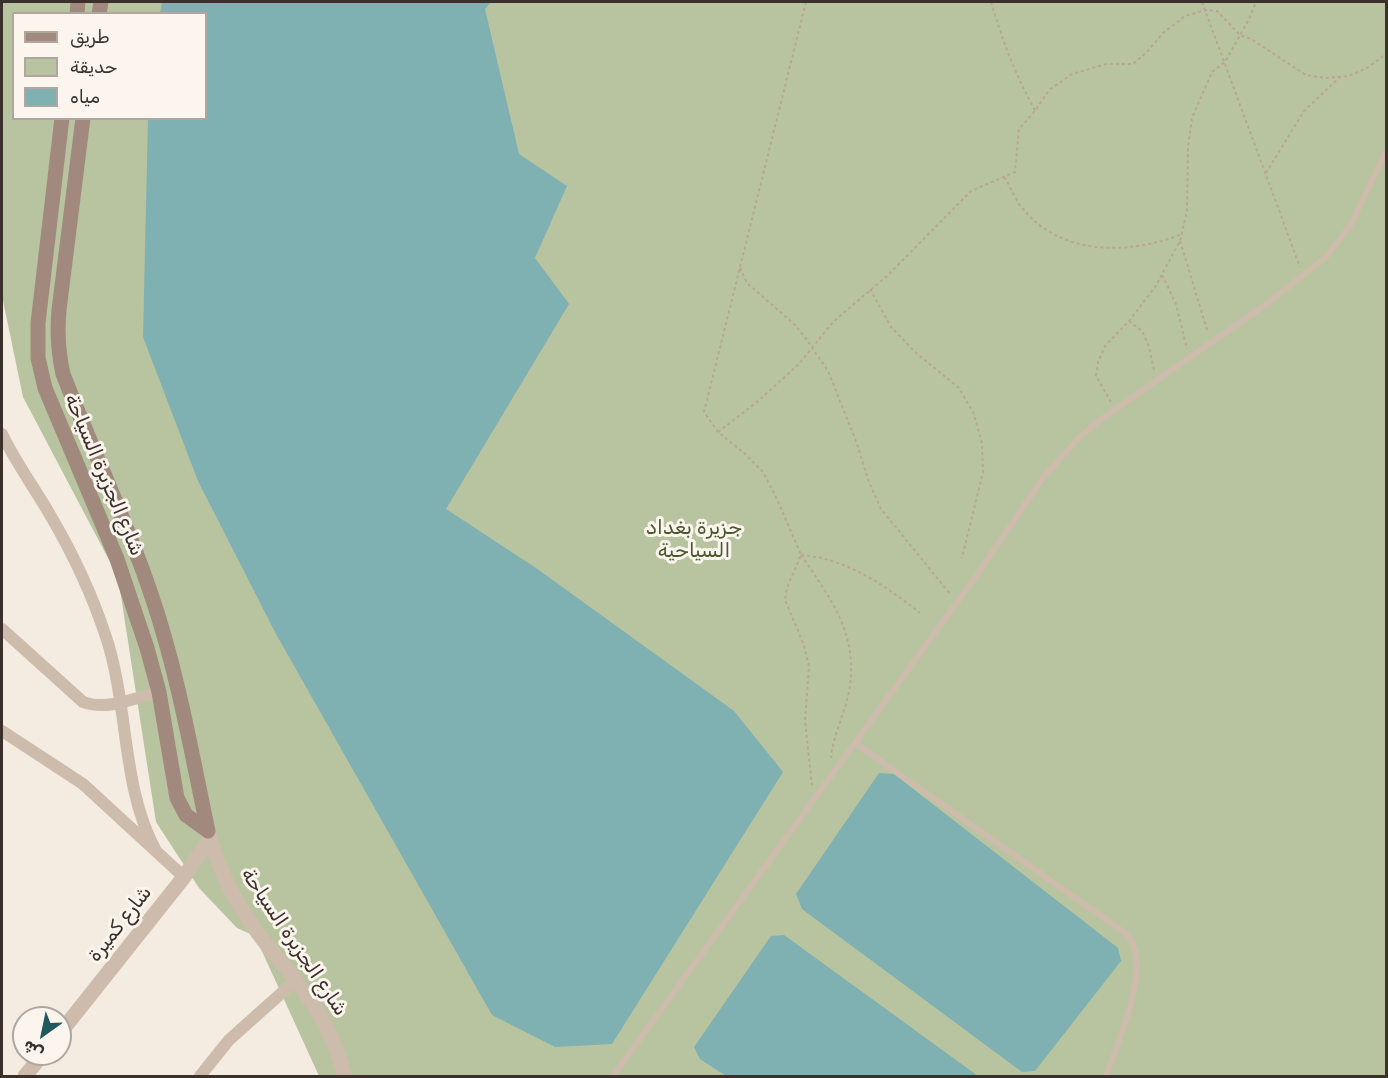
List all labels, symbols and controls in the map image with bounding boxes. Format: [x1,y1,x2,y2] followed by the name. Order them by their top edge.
[12,12,207,120] legend
[70,26,110,48] text: طريق
[70,56,117,78] text: حديقة
[70,86,100,108] text: مياه
[59,391,149,559] street label: شارع الجزيرة السياحة
[646,516,742,563] park label: جزيرة بغداد السياحية
[236,863,352,1021] street label: شارع الجزيرة السياحة
[83,881,157,967] street label: شارع كميرة
[12,1006,72,1066] north arrow
[19,1036,47,1063] text: ش

